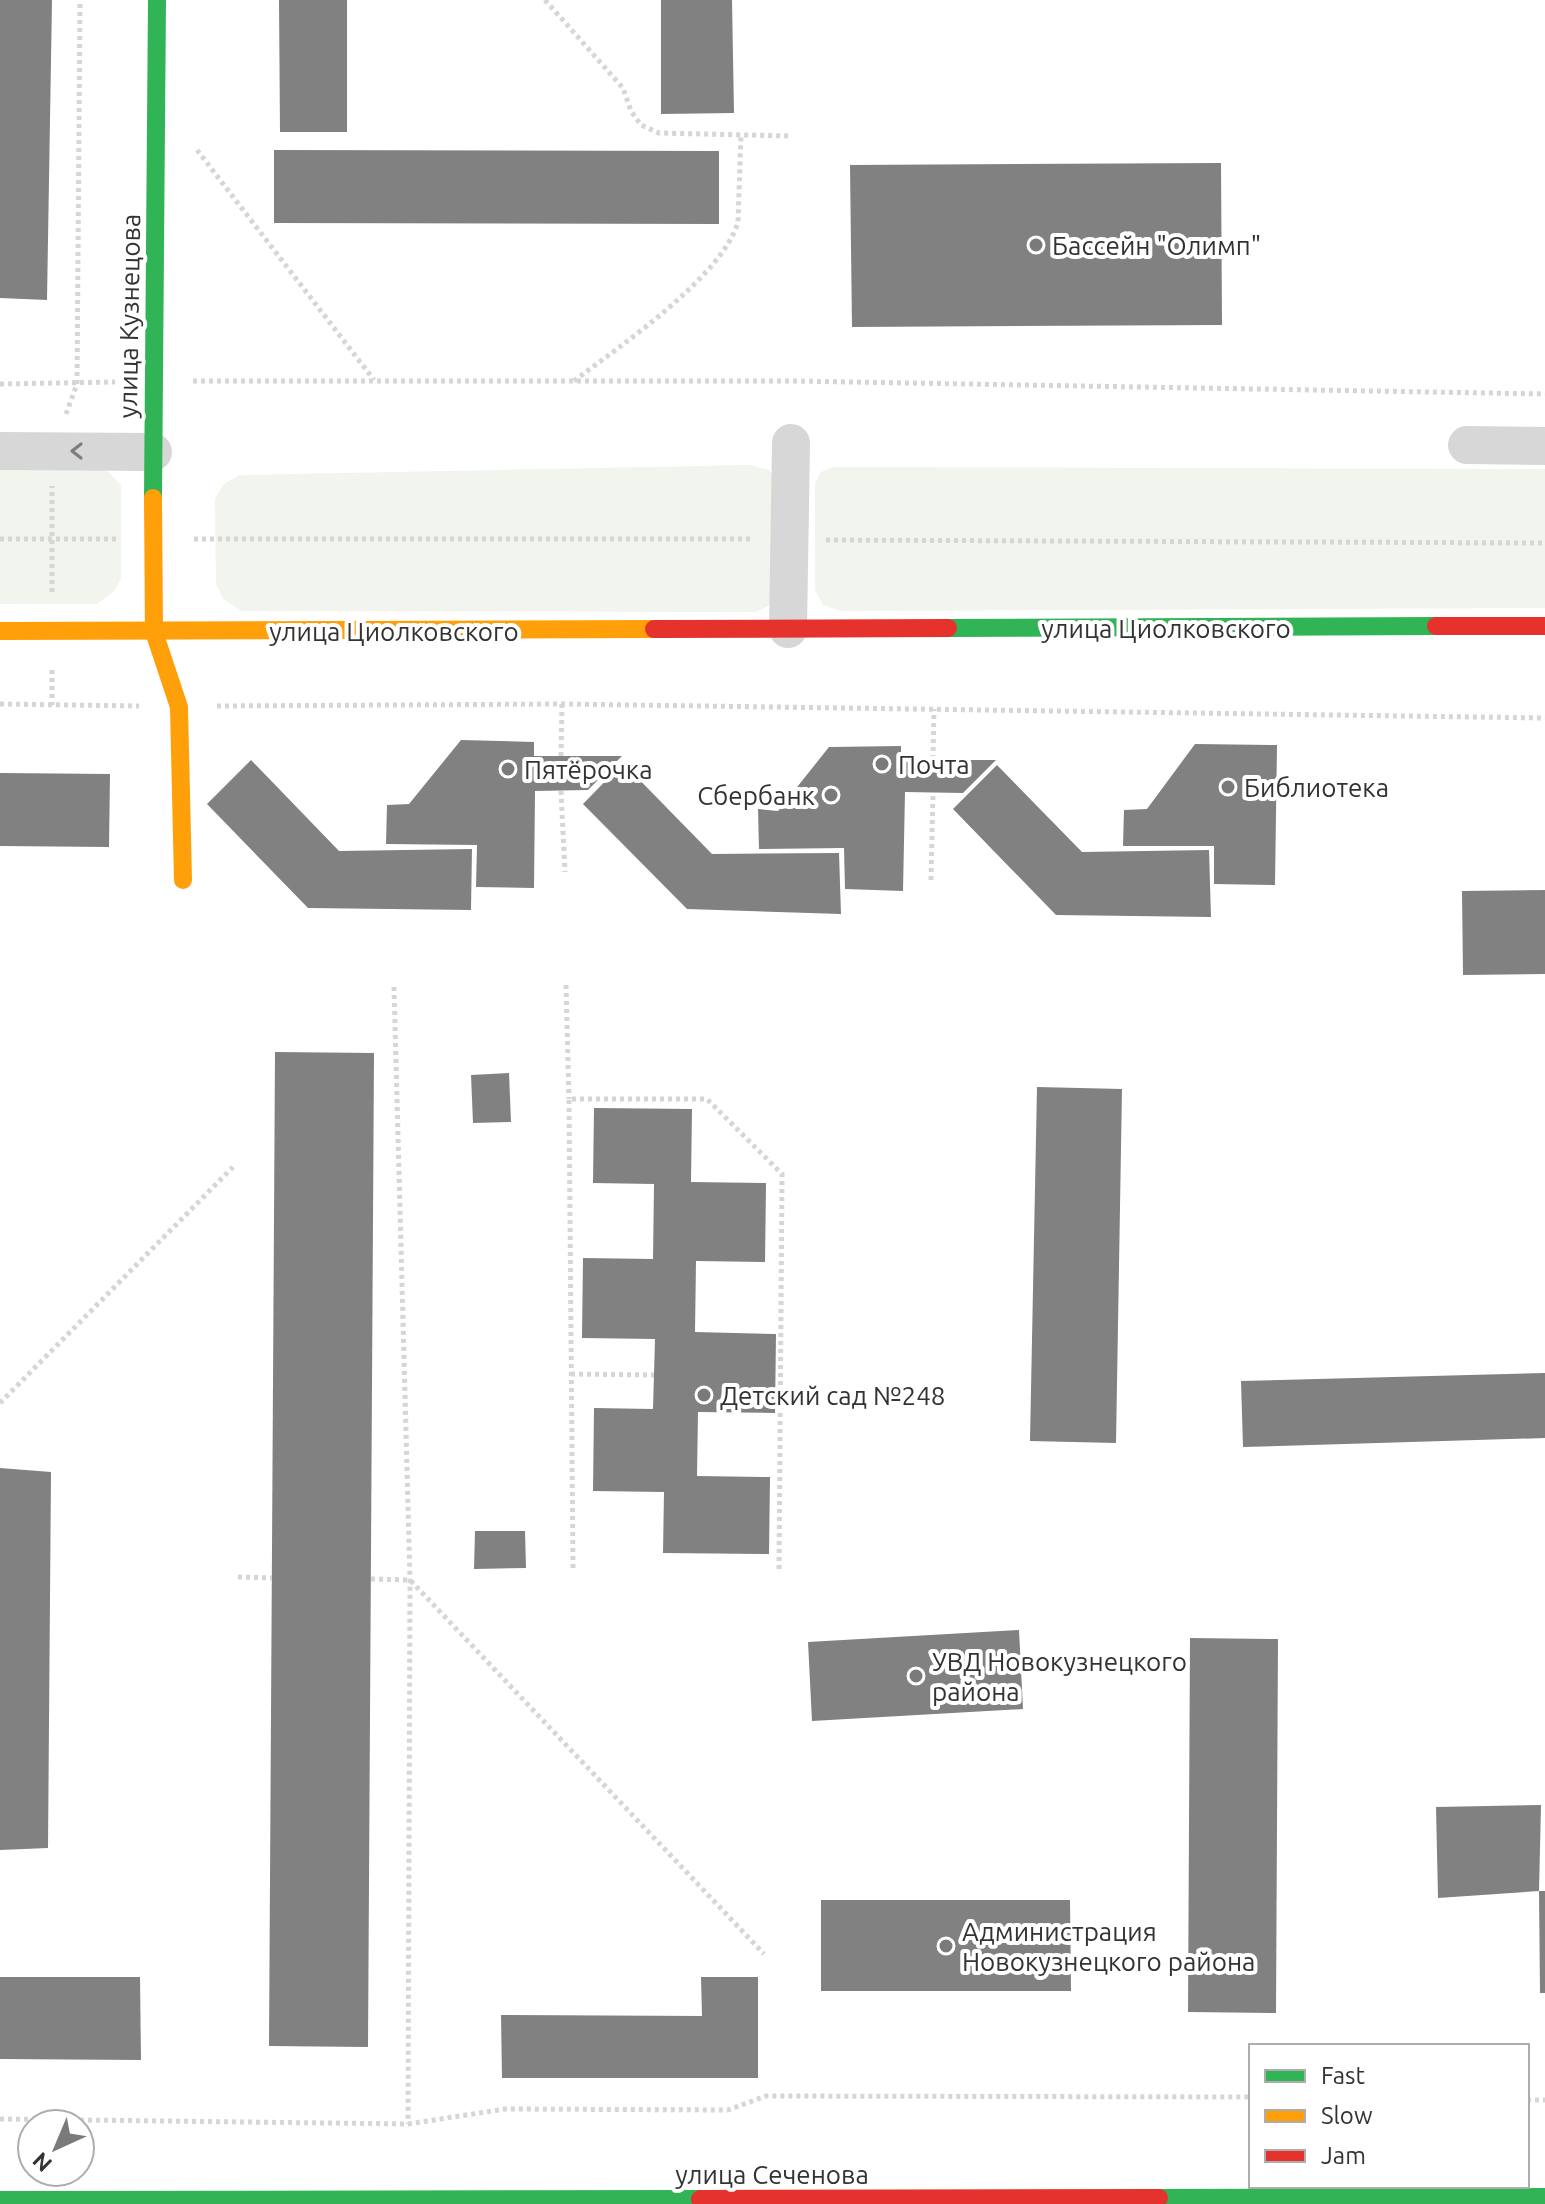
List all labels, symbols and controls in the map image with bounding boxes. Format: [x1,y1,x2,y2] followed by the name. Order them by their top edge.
[113,213,145,419] street label: улица Кузнецова
[1052,231,1261,260] place label: Бассейн "Олимп"
[1027,236,1045,254] marker: Бассейн "Олимп"
[70,442,83,460] one-way arrow
[1041,614,1291,643] street label: улица Циолковского
[269,617,519,646] street label: улица Циолковского
[898,750,970,779] place label: Почта
[524,755,653,784] place label: Пятёрочка
[873,755,891,773] marker: Почта
[499,760,517,778] marker: Пятёрочка
[1244,773,1389,802] place label: Библиотека
[1219,778,1237,796] marker: Библиотека
[697,781,815,810] place label: Сбербанк
[822,786,840,804] marker: Сбербанк
[720,1381,945,1410] place label: Детский сад №248
[695,1386,713,1404] marker: Детский сад №248
[932,1647,1187,1706] place label: УВД Новокузнецкого района
[907,1667,925,1685] marker: УВД Новокузнецкого района
[962,1917,1255,1976] place label: Администрация Новокузнецкого района
[937,1937,955,1955] marker: Администрация Новокузнецкого района
[1249,2044,1529,2188] legend
[1321,2062,1365,2089] text: Fast
[1321,2102,1373,2129] text: Slow
[16,2108,96,2188] north arrow
[1321,2142,1366,2169] text: Jam
[27,2148,56,2177] text: N
[675,2160,869,2189] street label: улица Сеченова

